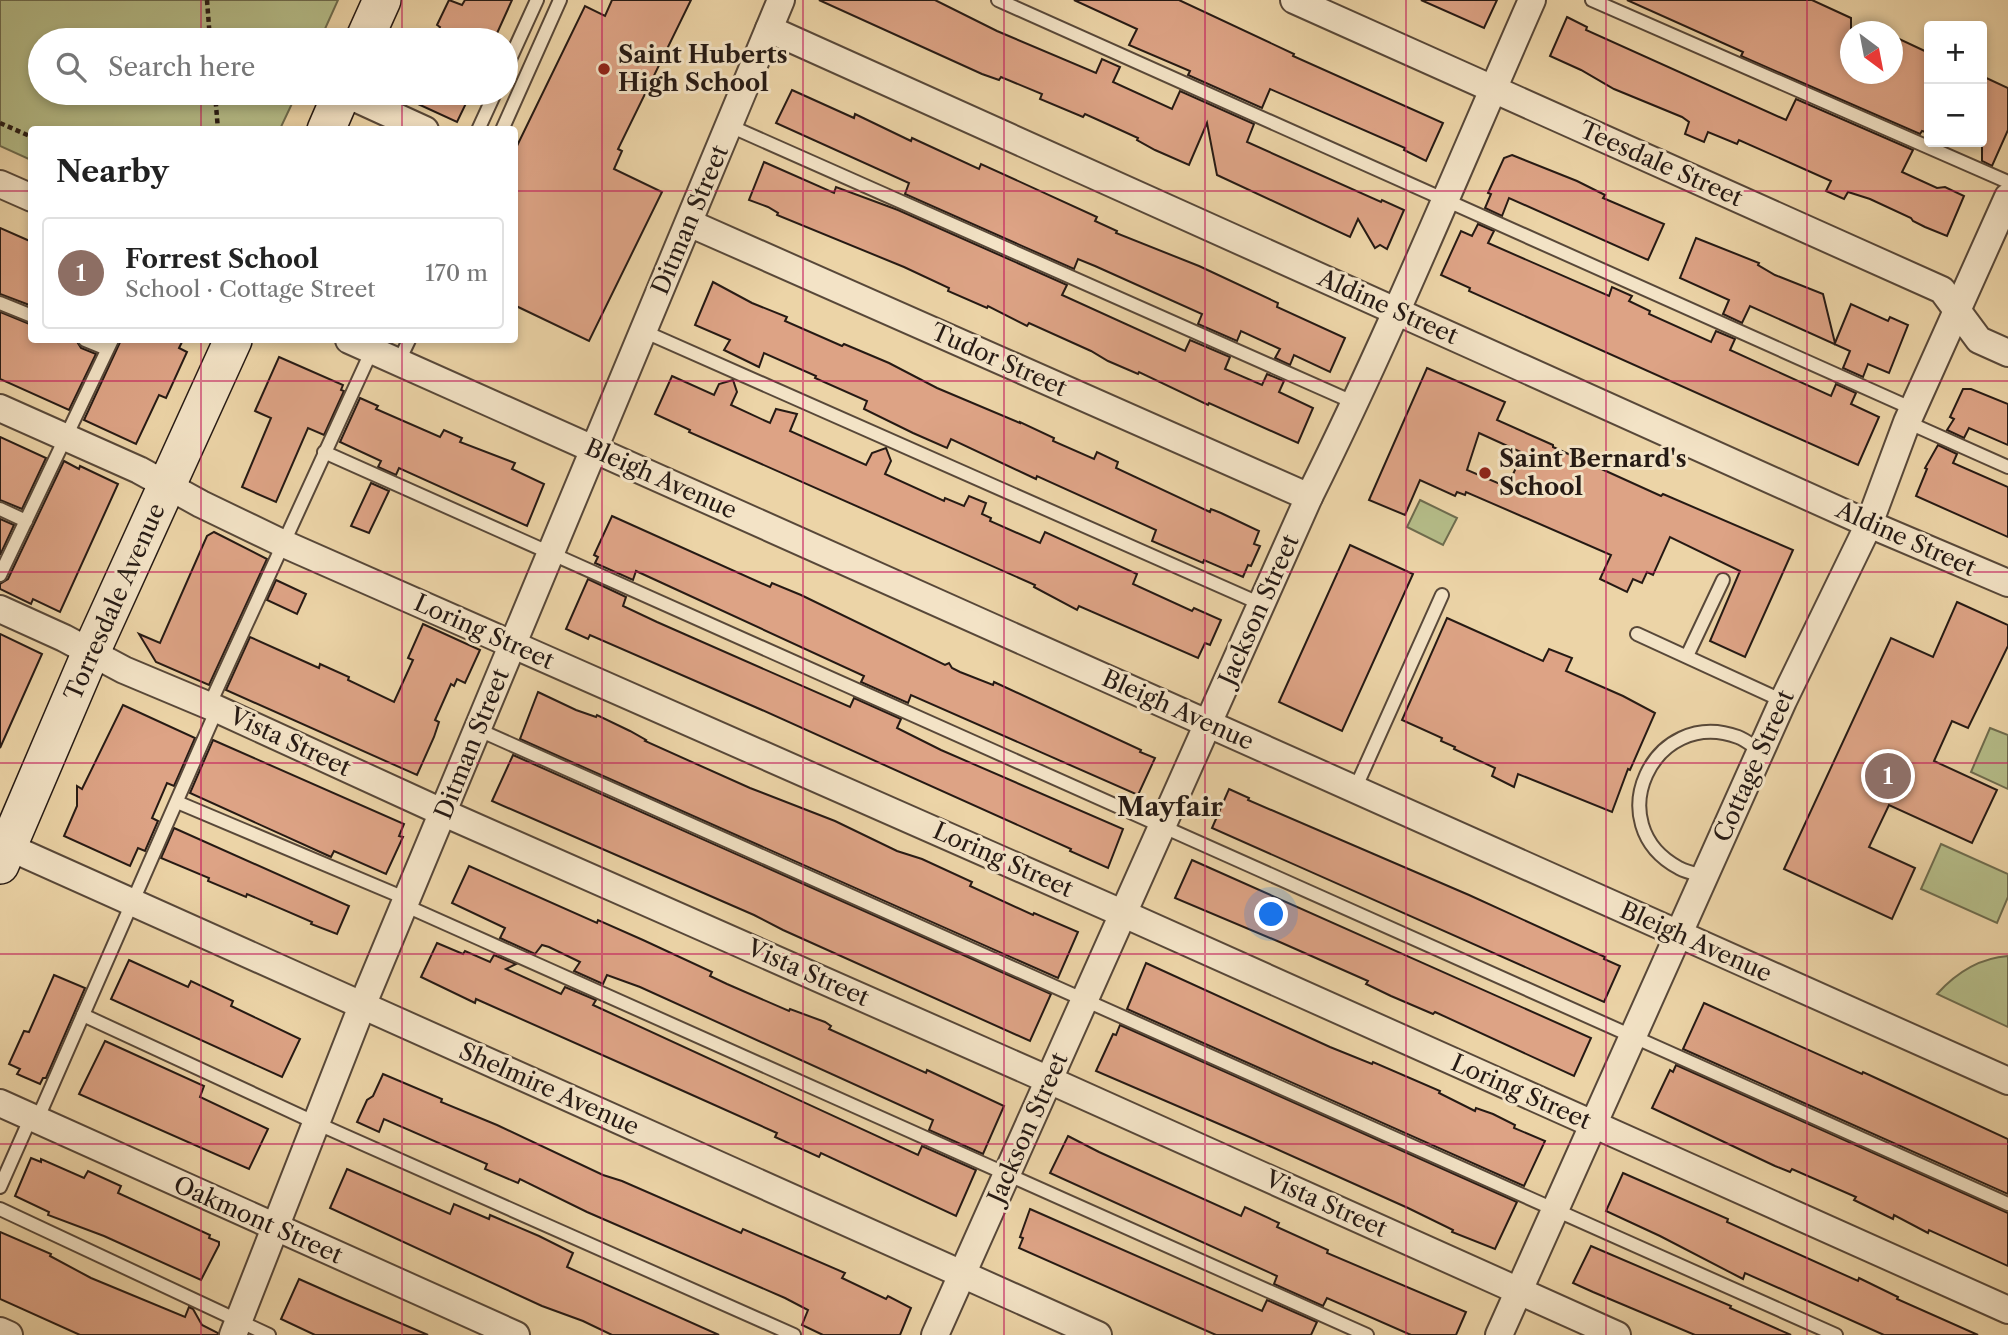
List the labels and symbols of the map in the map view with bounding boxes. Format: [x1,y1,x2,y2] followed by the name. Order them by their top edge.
[1840,21,1903,84] north arrow
[618,40,788,97] place label: Saint Huberts High School
[596,61,612,77] marker: Saint Huberts High School
[1575,115,1748,213] street label: Teesdale Street
[645,140,734,299] street label: Ditman Street
[1313,262,1463,350] street label: Aldine Street
[927,317,1072,403] street label: Tudor Street
[581,432,742,525] street label: Bleigh Avenue
[1499,444,1687,501] place label: Saint Bernard's School
[1477,465,1493,481] marker: Saint Bernard's School
[1831,494,1981,582] street label: Aldine Street
[58,499,171,705] street label: Torresdale Avenue
[1211,529,1305,693] street label: Jackson Street
[410,588,559,675] street label: Loring Street
[1098,663,1259,756] street label: Bleigh Avenue
[428,664,515,823] street label: Ditman Street
[1707,685,1800,846] street label: Cottage Street
[224,700,356,782] street label: Vista Street
[1865,750,1911,802] pin: 1
[1117,791,1223,823] district label: Mayfair
[929,816,1078,903] street label: Loring Street
[1616,895,1777,988] street label: Bleigh Avenue
[1254,897,1288,931] your location
[742,932,874,1012] street label: Vista Street
[455,1036,644,1141] street label: Shelmire Avenue
[980,1047,1074,1211] street label: Jackson Street
[1447,1048,1596,1135] street label: Loring Street
[1260,1163,1392,1243] street label: Vista Street
[169,1169,347,1270] street label: Oakmont Street

